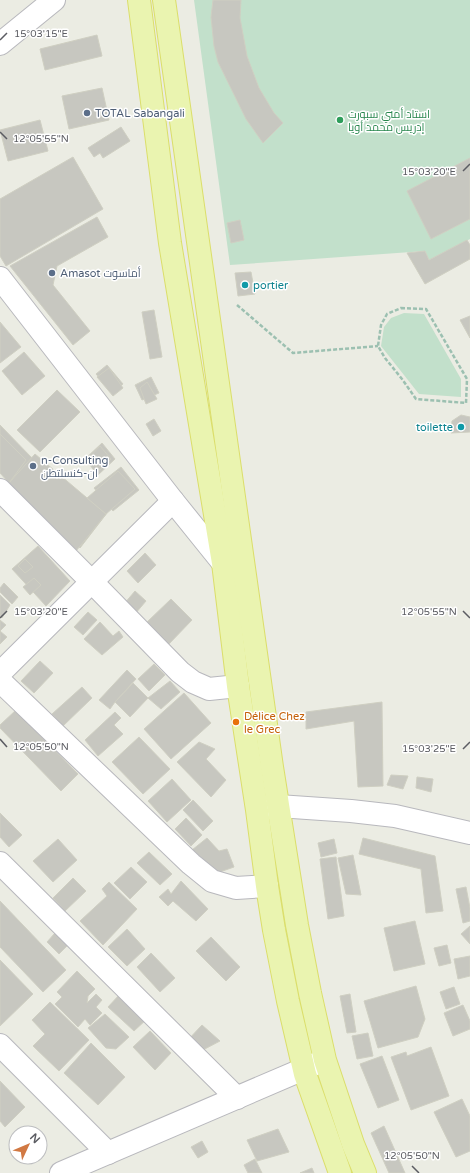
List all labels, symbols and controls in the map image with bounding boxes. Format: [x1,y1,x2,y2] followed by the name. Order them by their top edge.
[14,28,68,40] text: 15°03'15"E
[95,107,185,120] place label: TOTAL Sabangali
[348,107,430,134] place label: استاد أمني سبورت إدريس محمد أويا
[82,108,92,118] marker: TOTAL Sabangali
[335,115,345,125] marker: استاد أمني سبورت إدريس محمد أويا
[13,133,69,145] text: 12°05'55"N
[402,166,456,178] text: 15°03'20"E
[60,266,141,280] place label: Amasot أماسوت
[47,268,57,278] marker: Amasot أماسوت
[253,279,289,292] place label: portier
[240,280,250,290] marker: portier
[416,421,453,434] place label: toilette
[456,422,466,432] marker: toilette
[41,454,108,480] place label: n-Consulting ان-كنسلتطن
[28,461,38,471] marker: n-Consulting ان-كنسلتطن
[14,606,68,618] text: 15°03'20"E
[401,606,457,618] text: 12°05'55"N
[244,710,305,736] place label: Délice Chez le Grec
[231,717,241,727] marker: Délice Chez le Grec
[13,741,69,753] text: 12°05'50"N
[402,743,456,755] text: 15°03'25"E
[8,1125,48,1165] north arrow
[27,1131,43,1146] text: N
[384,1150,440,1162] text: 12°05'50"N

